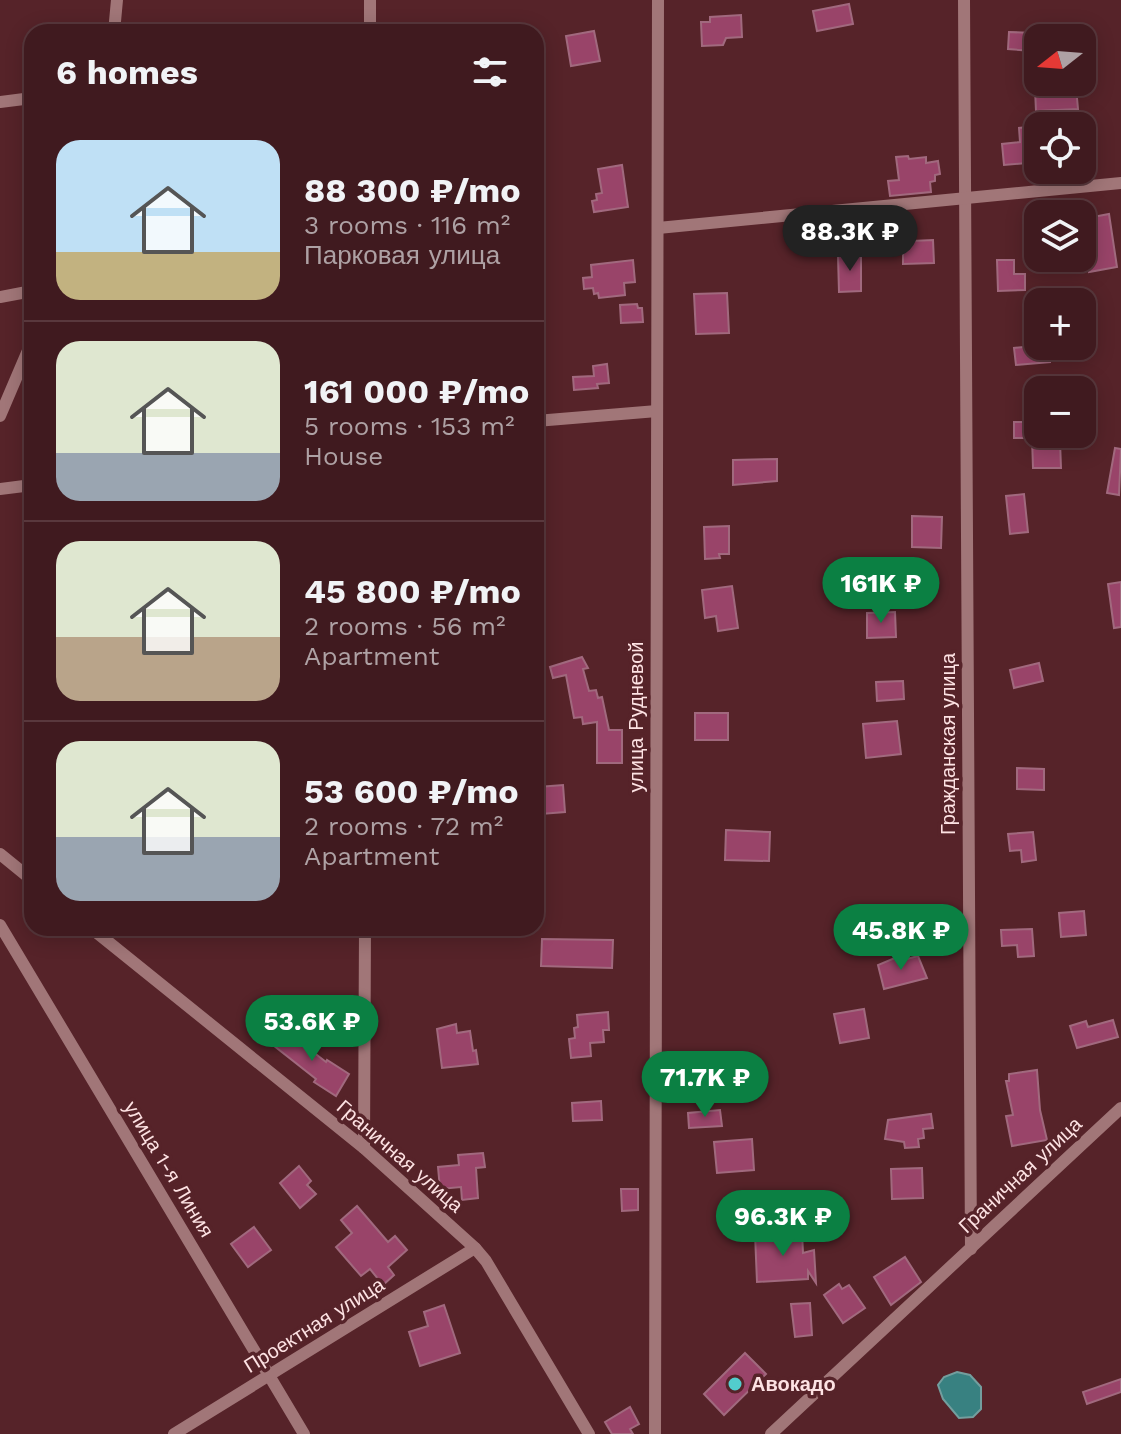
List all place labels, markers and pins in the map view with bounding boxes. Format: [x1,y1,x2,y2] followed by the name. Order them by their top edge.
[776,205,924,273] pin: 88.3K ₽
[816,557,946,625] pin: 161K ₽
[827,904,975,972] pin: 45.8K ₽
[238,995,386,1063] pin: 53.6K ₽
[631,1051,779,1119] pin: 71.7K ₽
[709,1190,857,1258] pin: 96.3K ₽
[751,1372,836,1396] place label: Авокадо
[726,1375,744,1393] marker: Авокадо

